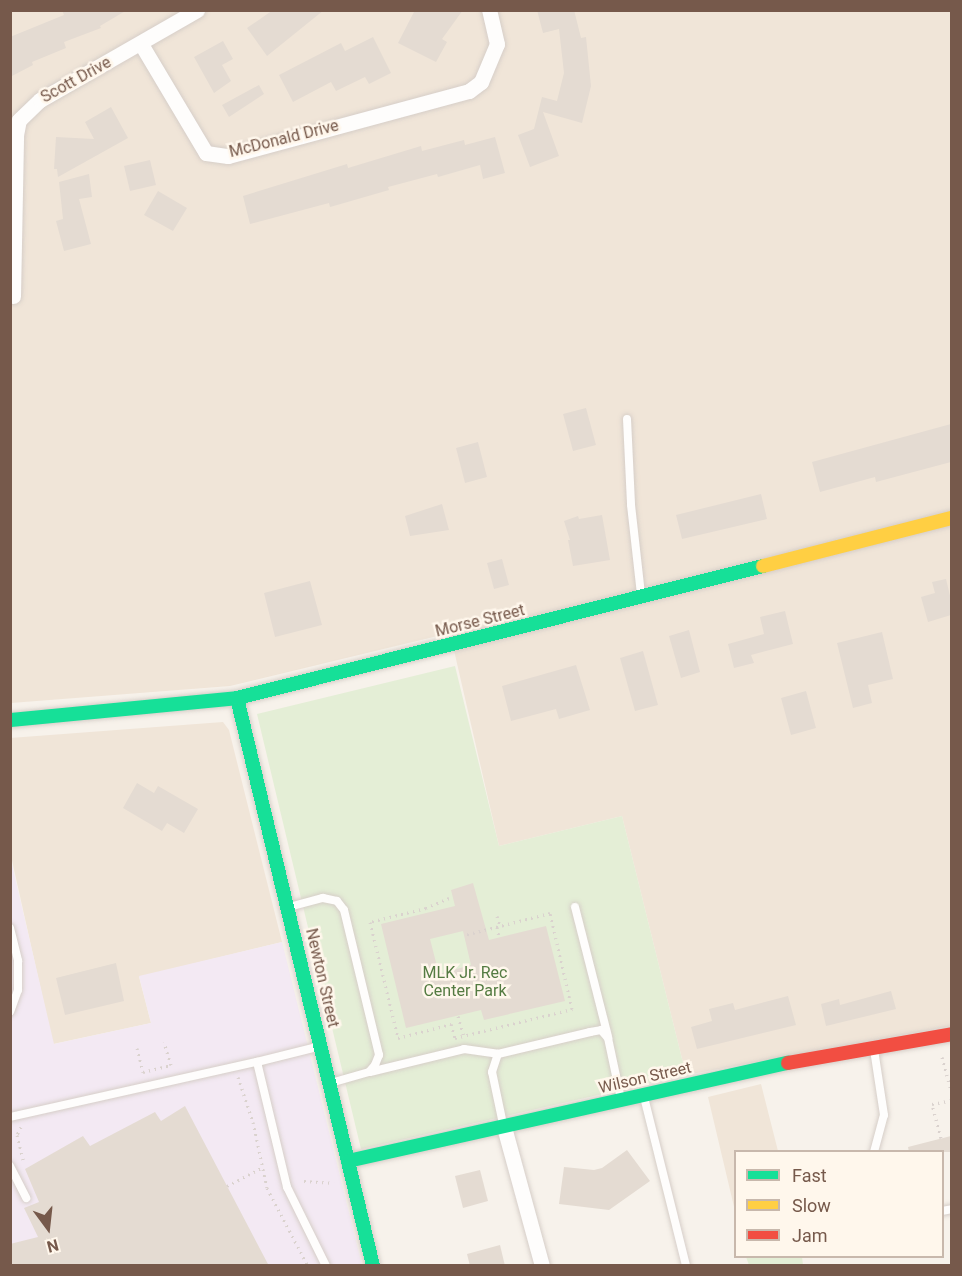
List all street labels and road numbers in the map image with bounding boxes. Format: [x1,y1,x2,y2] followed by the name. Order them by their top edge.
[38,53,114,107] street label: Scott Drive
[227,116,341,162] street label: McDonald Drive
[433,601,527,641] street label: Morse Street
[301,927,343,1029] street label: Newton Street
[597,1058,693,1098] street label: Wilson Street

